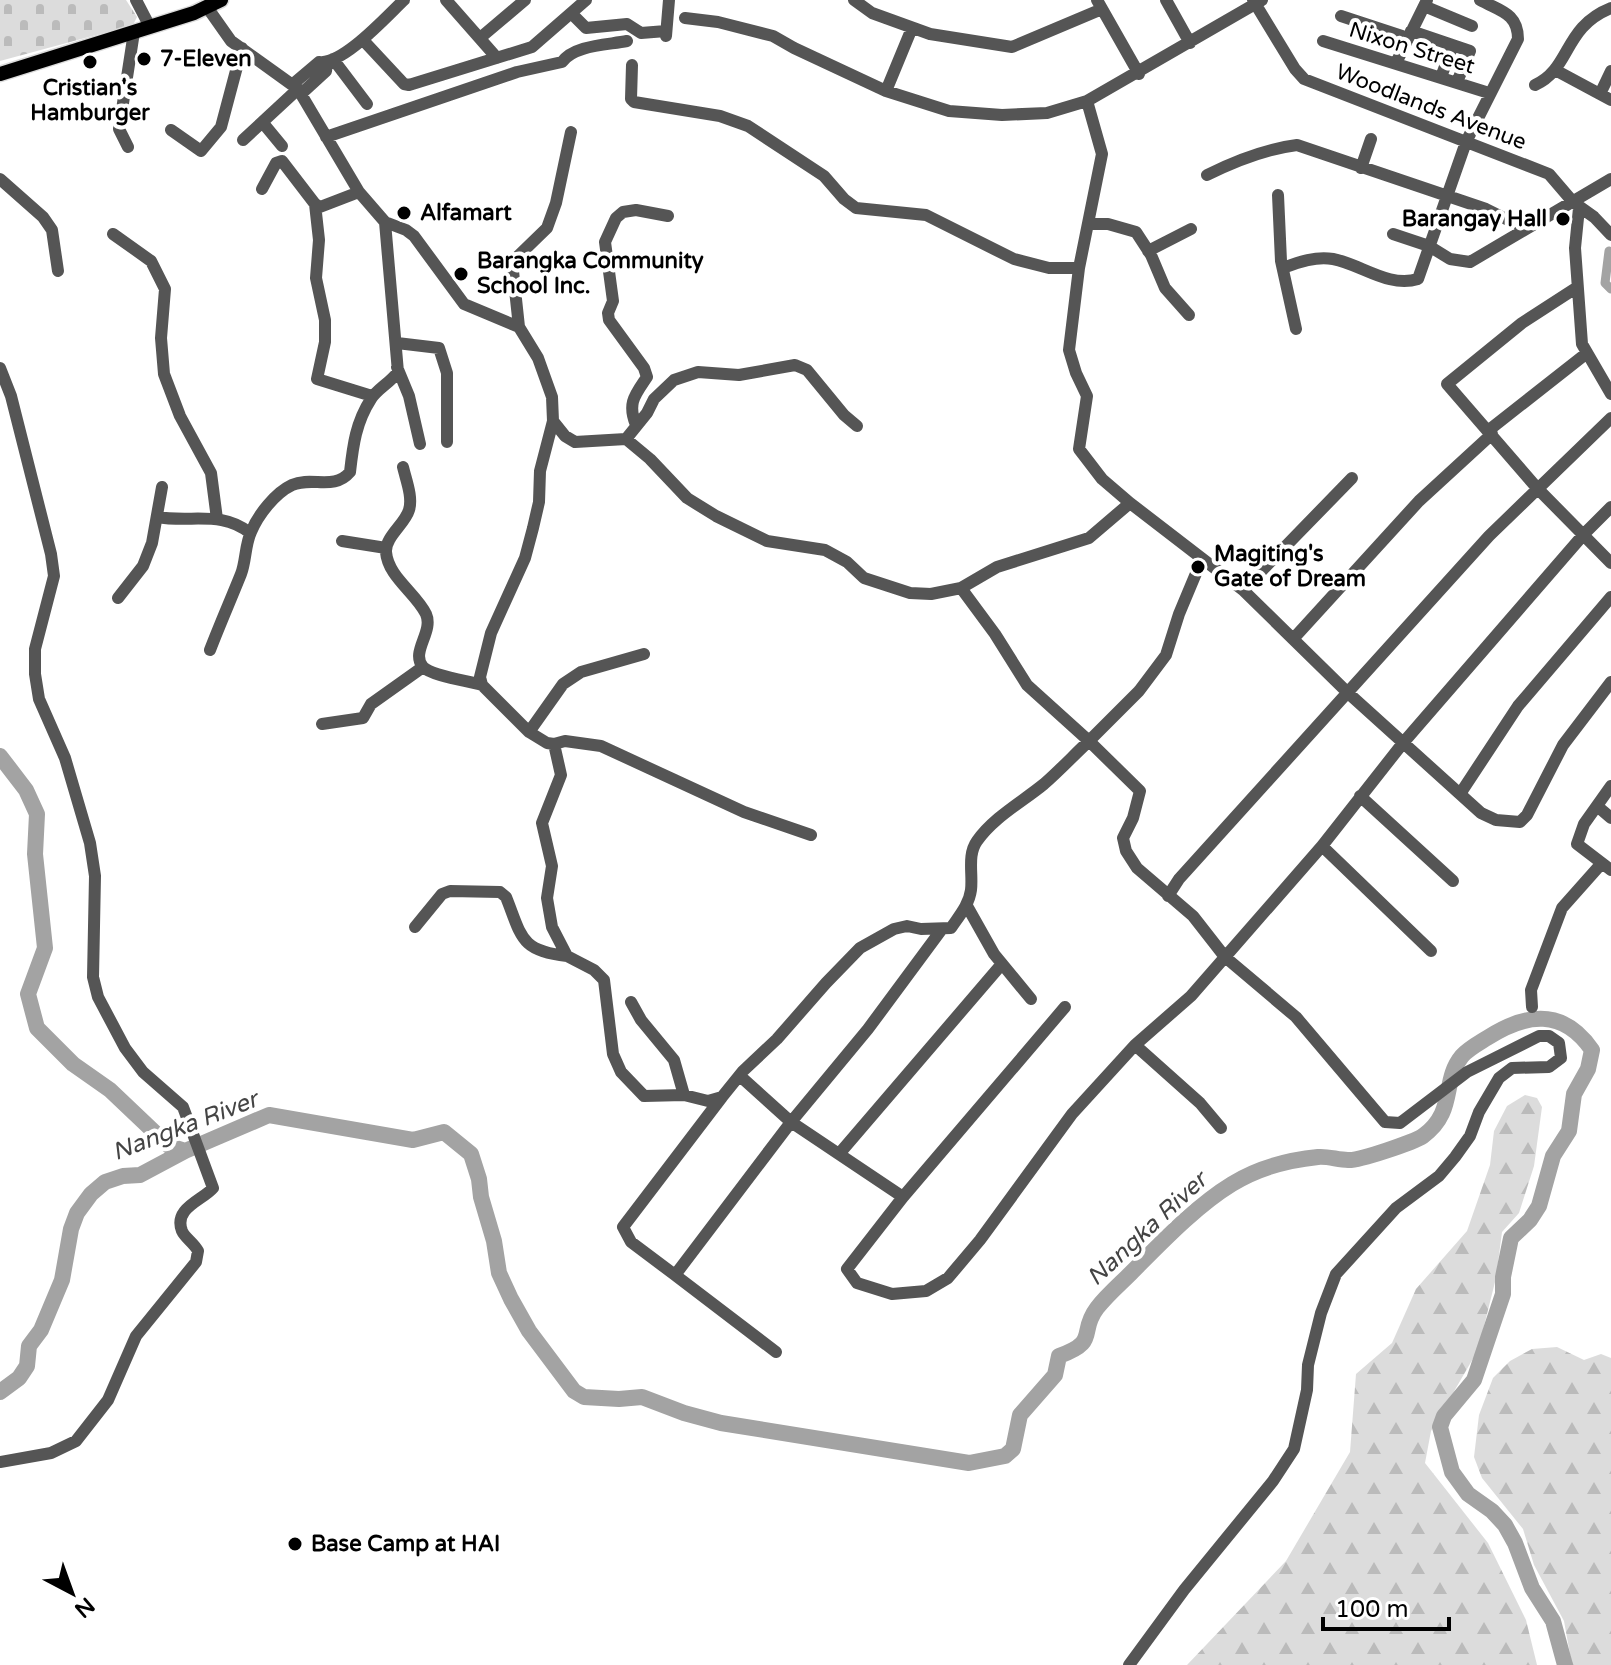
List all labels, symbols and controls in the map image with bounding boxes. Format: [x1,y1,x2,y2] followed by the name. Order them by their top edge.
[1346,17,1478,79] street label: Nixon Street
[160,46,252,72] place label: 7-Eleven
[135,50,153,68] marker: 7-Eleven
[81,53,99,71] marker: Cristian's Hamburger
[1332,59,1530,155] street label: Woodlands Avenue
[30,75,150,126] place label: Cristian's Hamburger
[420,200,512,226] place label: Alfamart
[395,204,413,222] marker: Alfamart
[1402,206,1547,232] place label: Barangay Hall
[1554,210,1572,228] marker: Barangay Hall
[477,248,704,299] place label: Barangka Community School Inc.
[452,265,470,283] marker: Barangka Community School Inc.
[1214,541,1366,592] place label: Magiting's Gate of Dream
[1189,558,1207,576] marker: Magiting's Gate of Dream
[108,1084,264,1167] water label: Nangka River
[1081,1164,1215,1292] water label: Nangka River
[311,1531,500,1557] place label: Base Camp at HAI
[286,1535,304,1553] marker: Base Camp at HAI
[32,1553,112,1633] north arrow
[1323,1581,1449,1631] scale bar
[69,1592,100,1623] text: N
[1335,1595,1409,1624] text: 100 m

